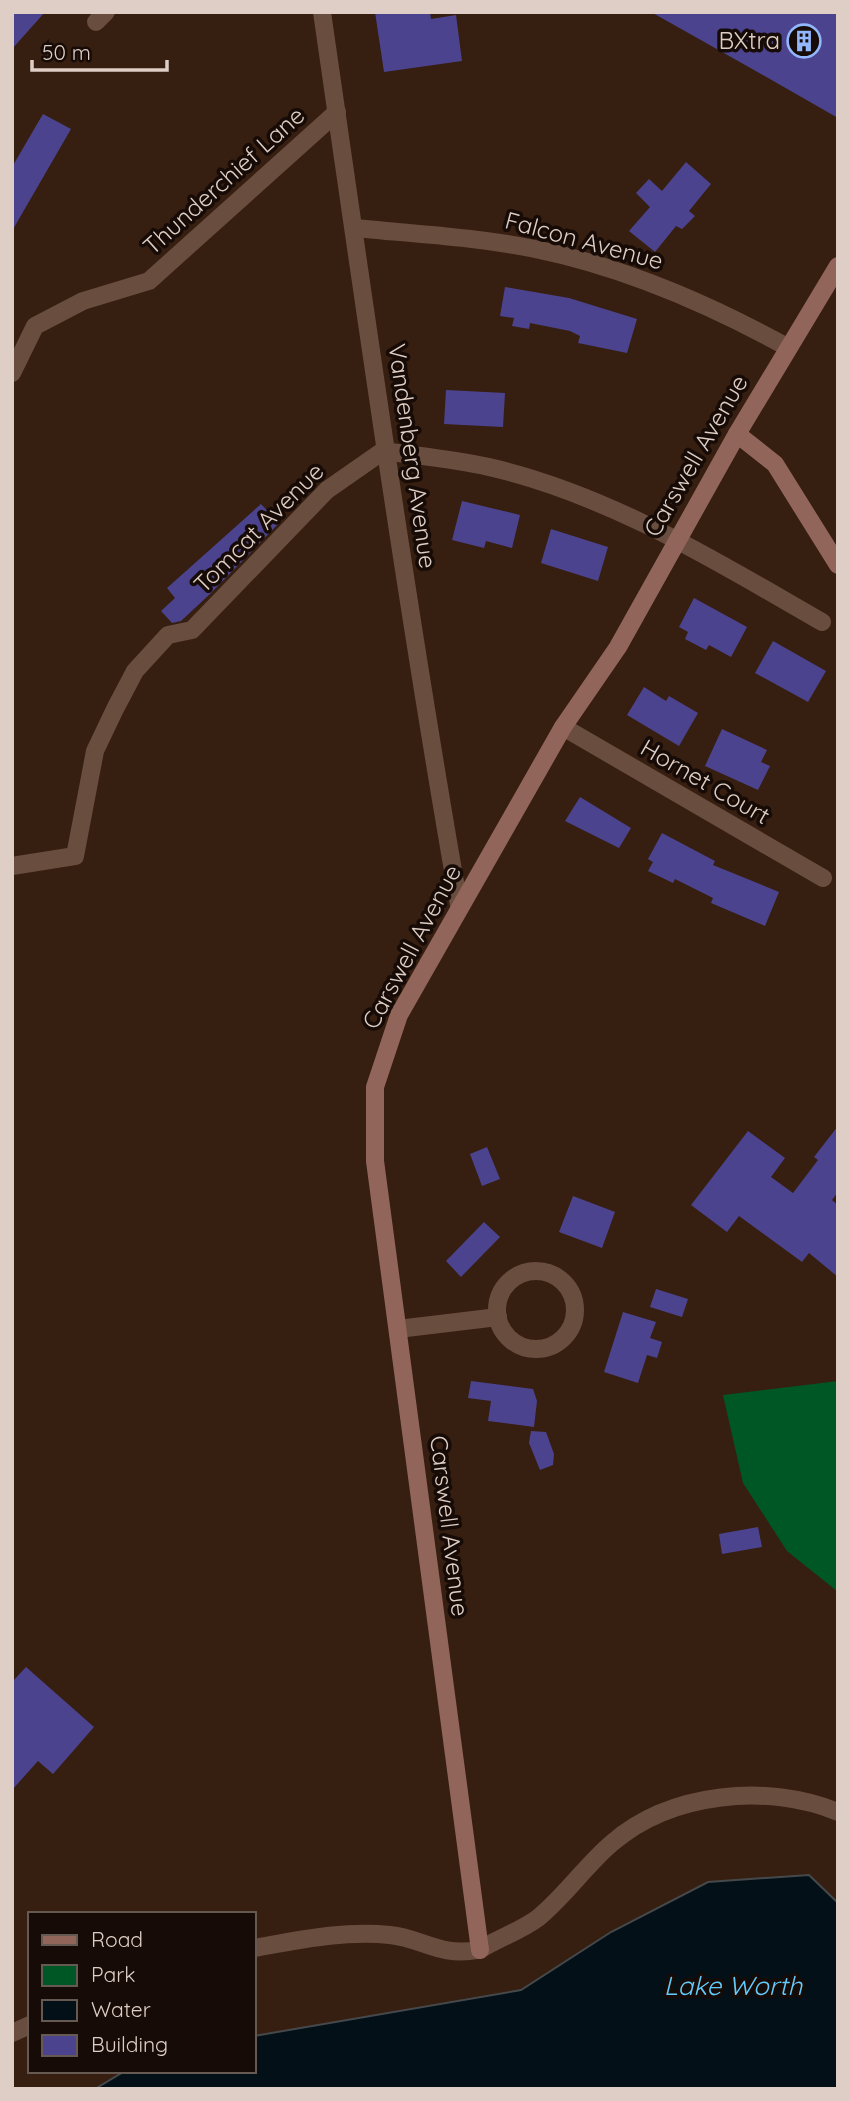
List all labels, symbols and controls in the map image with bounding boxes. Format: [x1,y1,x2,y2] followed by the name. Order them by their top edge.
[785,22,823,60] building icon: BXtra
[718,25,780,55] place label: BXtra
[32,28,166,72] scale bar
[42,39,91,65] text: 50 m
[136,100,310,261] street label: Thunderchief Lane
[502,205,667,276] street label: Falcon Avenue
[382,342,444,570] street label: Vandenberg Avenue
[637,369,754,542] street label: Carswell Avenue
[187,456,330,599] street label: Tomcat Avenue
[635,732,776,830] street label: Hornet Court
[355,859,467,1034] street label: Carswell Avenue
[424,1434,476,1618] street label: Carswell Avenue
[28,1912,256,2073] legend
[91,1926,143,1952] text: Road
[91,1961,135,1987] text: Park
[664,1969,804,2002] water label: Lake Worth
[91,1996,151,2022] text: Water
[91,2031,168,2057] text: Building

